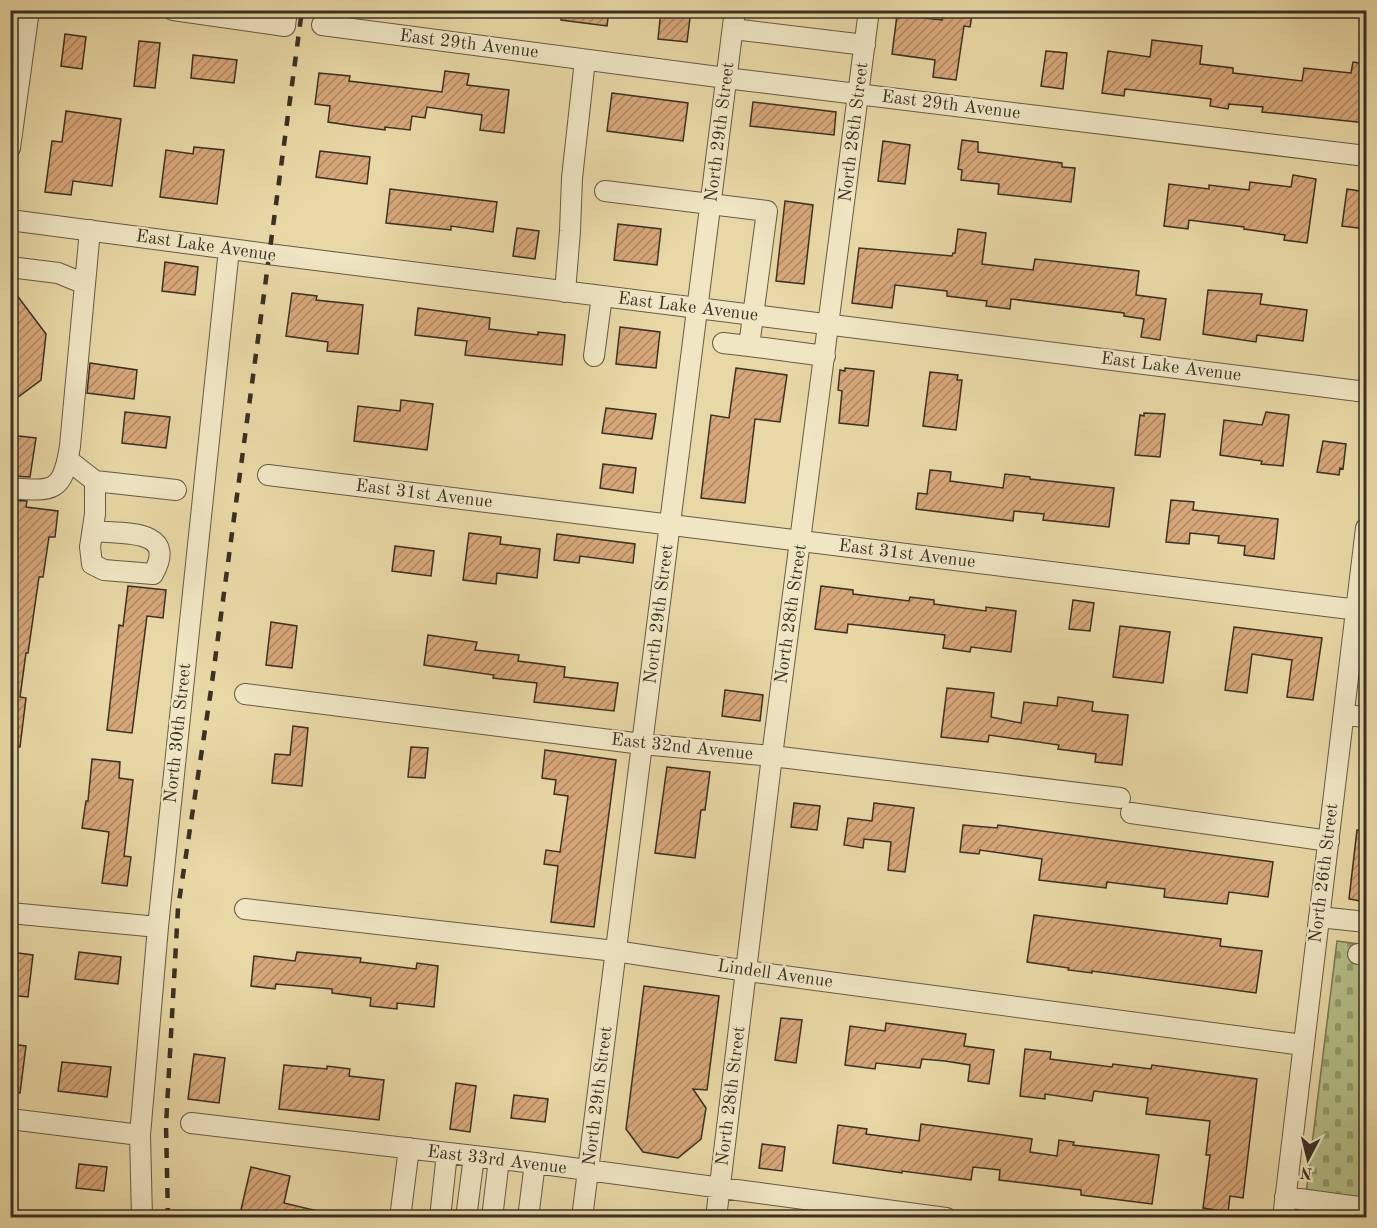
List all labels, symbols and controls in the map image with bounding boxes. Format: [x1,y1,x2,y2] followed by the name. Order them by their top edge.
[399,27,539,61] street label: East 29th Avenue
[702,61,738,203] street label: North 29th Street
[836,61,872,203] street label: North 28th Street
[881,88,1021,122] street label: East 29th Avenue
[135,227,277,265] street label: East Lake Avenue
[617,289,759,325] street label: East Lake Avenue
[1100,349,1242,385] street label: East Lake Avenue
[355,477,493,511] street label: East 31st Avenue
[838,537,976,571] street label: East 31st Avenue
[641,543,677,685] street label: North 29th Street
[772,543,810,685] street label: North 28th Street
[162,662,194,804] street label: North 30th Street
[610,731,754,763] street label: East 32nd Avenue
[1306,802,1342,944] street label: North 26th Street
[716,957,834,991] street label: Lindell Avenue
[580,1025,616,1167] street label: North 29th Street
[713,1025,749,1167] street label: North 28th Street
[1278,1129,1338,1189] north arrow
[426,1143,568,1177] street label: East 33rd Avenue
[1299,1163,1313,1181] text: N

